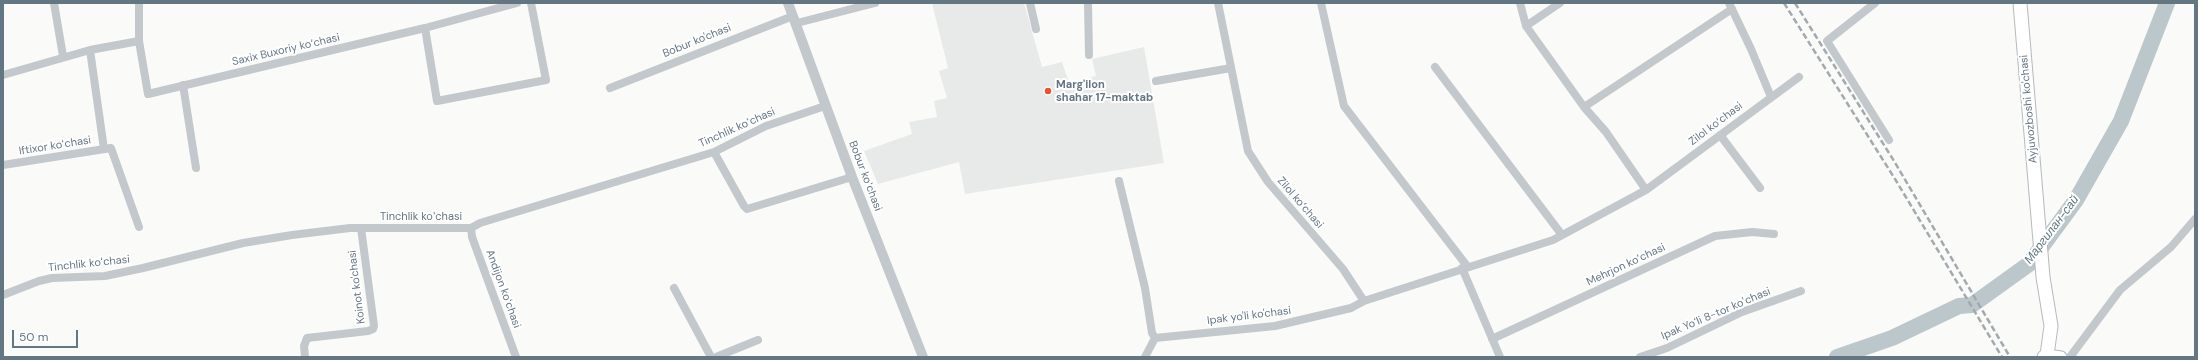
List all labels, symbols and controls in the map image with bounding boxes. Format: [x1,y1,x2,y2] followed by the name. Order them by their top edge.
[661,21,733,61] street label: Bobur ko'chasi
[231,31,341,69] street label: Saxix Buxoriy ko‘chasi
[2018,54,2040,164] street label: Ayjuvozboshi ko'chasi
[1056,78,1153,104] place label: Marg'ilon shahar 17-maktab
[1043,86,1053,96] marker: Marg'ilon shahar 17-maktab
[1687,100,1745,148] street label: Zilol ko‘chasi
[697,105,777,151] street label: Tinchlik koʻchasi
[18,134,92,158] street label: Iftixor koʻchasi
[846,139,884,213] street label: Bobur koʻchasi
[1274,175,1326,231] street label: Zilol ko‘chasi
[2022,193,2082,267] water label: Маргилан-сай
[380,210,462,224] street label: Tinchlik koʻchasi
[1585,241,1667,289] street label: Mehrjon koʻchasi
[483,248,523,330] street label: Andijon koʻchasi
[346,249,368,325] street label: Koinot ko'chasi
[47,253,131,275] street label: Tinchlik koʻchasi
[1659,285,1773,343] street label: Ipak Yoʻli 8-tor koʼchasi
[1206,304,1292,328] street label: Ipak yo'li ko'chasi
[14,322,80,348] scale bar
[19,329,48,345] text: 50 m

